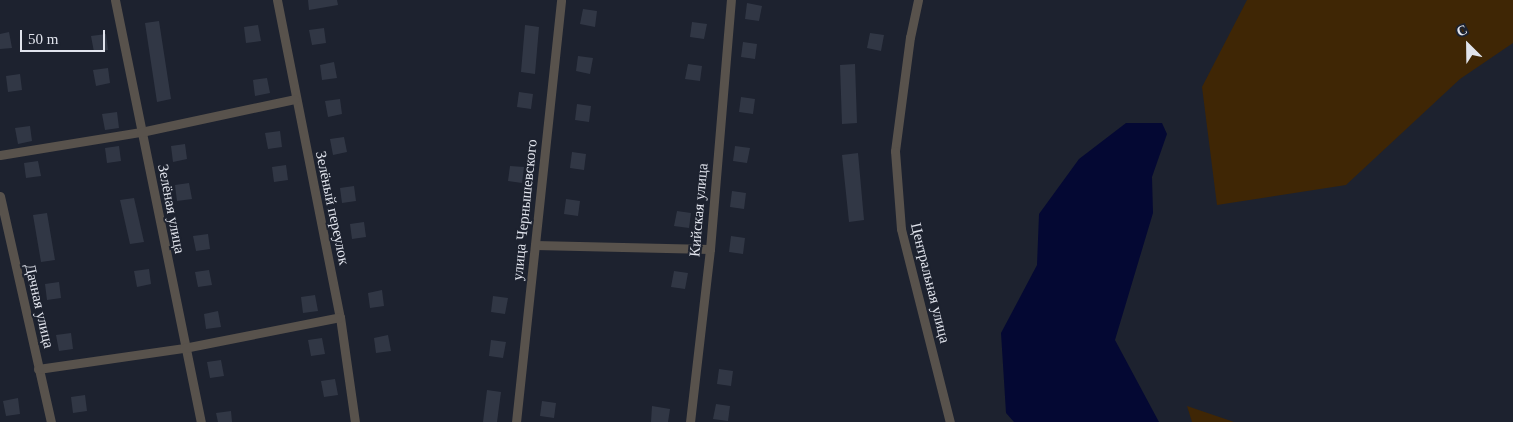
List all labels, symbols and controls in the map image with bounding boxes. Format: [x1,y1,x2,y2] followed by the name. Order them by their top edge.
[22,20,108,52] scale bar
[1443,20,1493,70] north arrow
[1454,22,1470,40] text: С
[28,31,58,47] text: 50 m
[509,138,541,282] street label: улица Чернышевского
[311,150,353,266] street label: Зелёный переулок
[686,162,712,258] street label: Кийская улица
[154,163,188,255] street label: Зелёная улица
[906,221,954,345] street label: Центральная улица
[21,262,57,350] street label: Дачная улица

